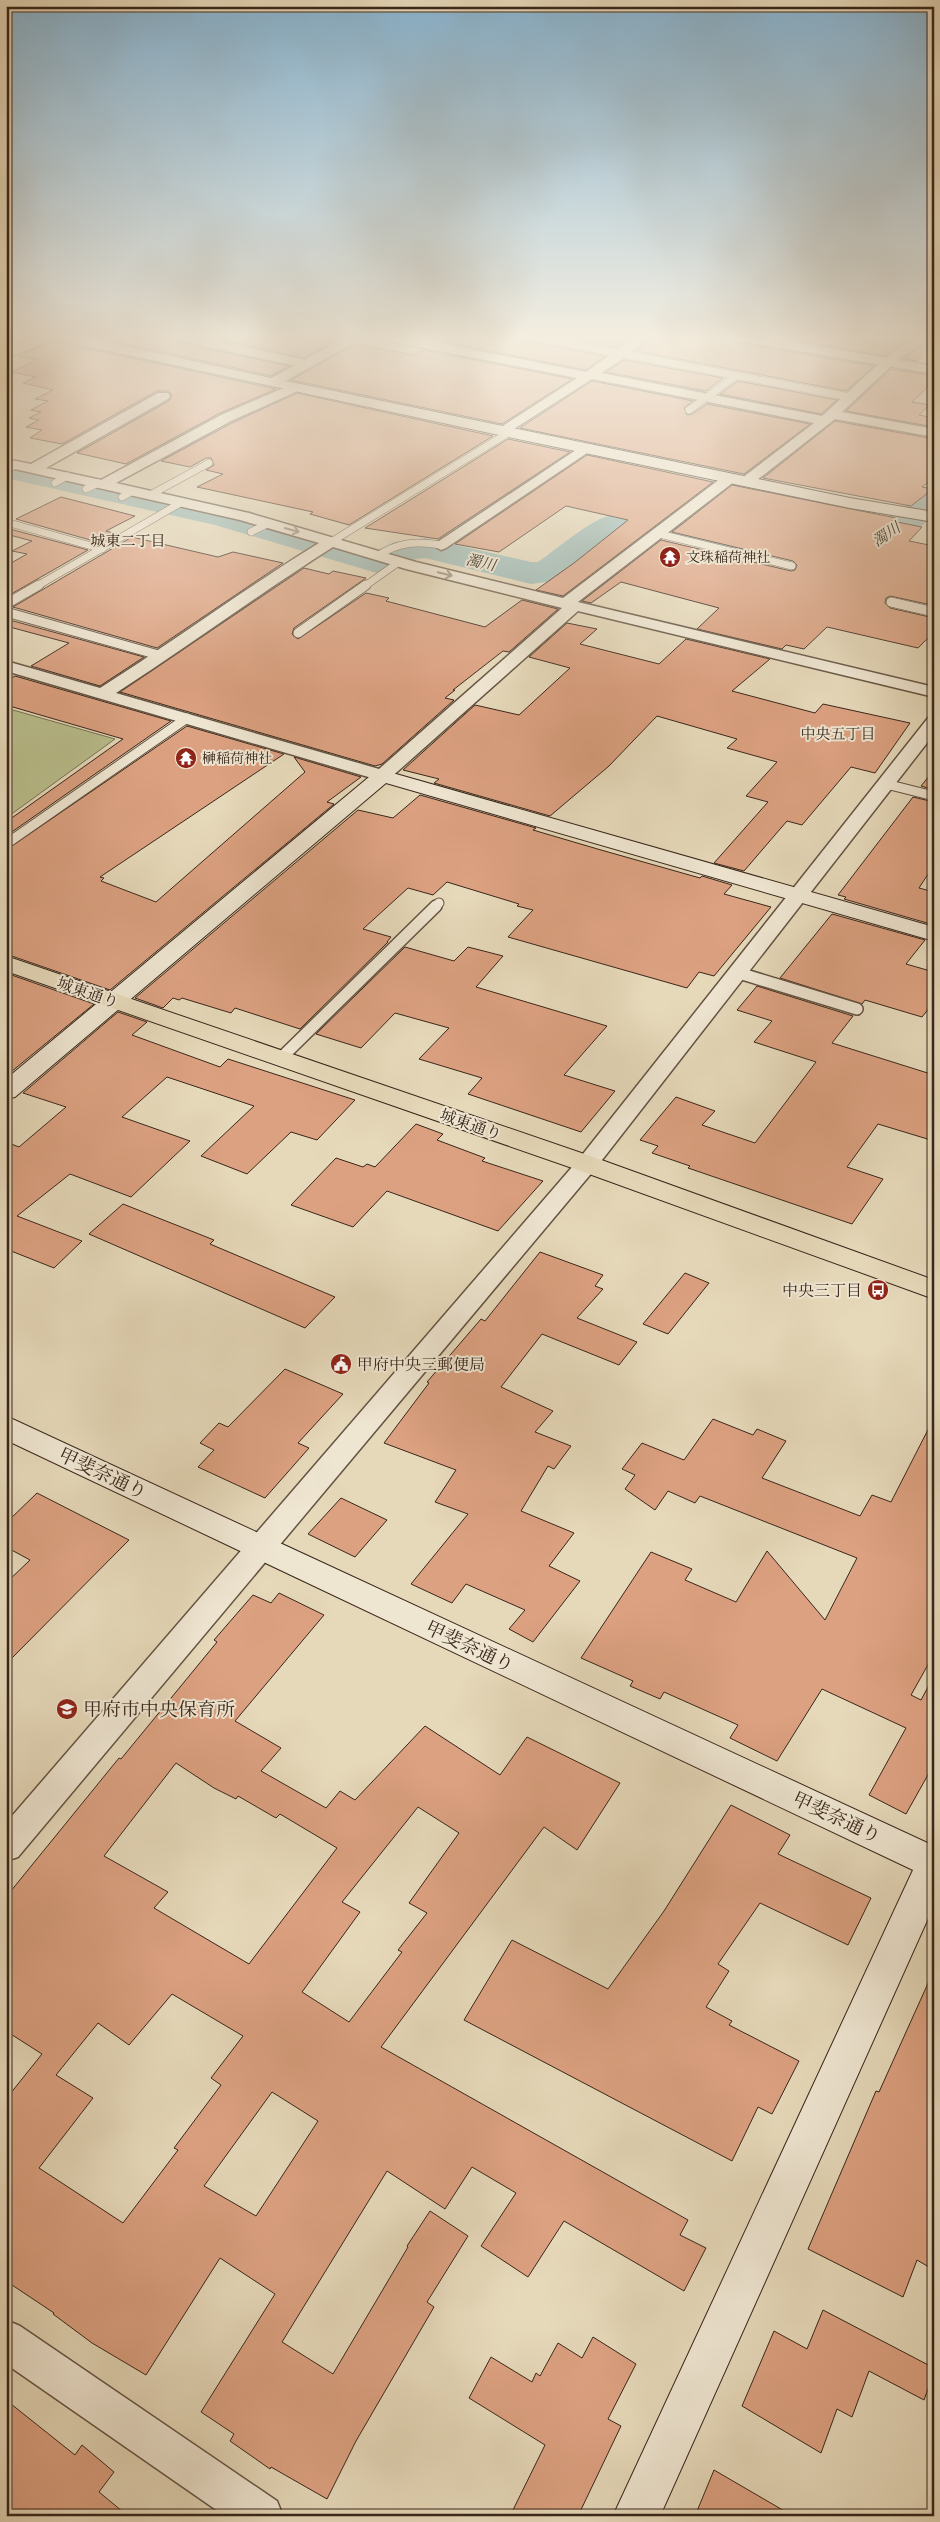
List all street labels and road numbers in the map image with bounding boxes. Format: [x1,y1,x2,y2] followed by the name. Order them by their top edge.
[54,970,122,1014] street label: 城東通り
[437,1102,505,1146] street label: 城東通り
[54,1440,152,1506] street label: 甲斐奈通り
[421,1613,519,1679] street label: 甲斐奈通り
[788,1784,886,1850] street label: 甲斐奈通り

